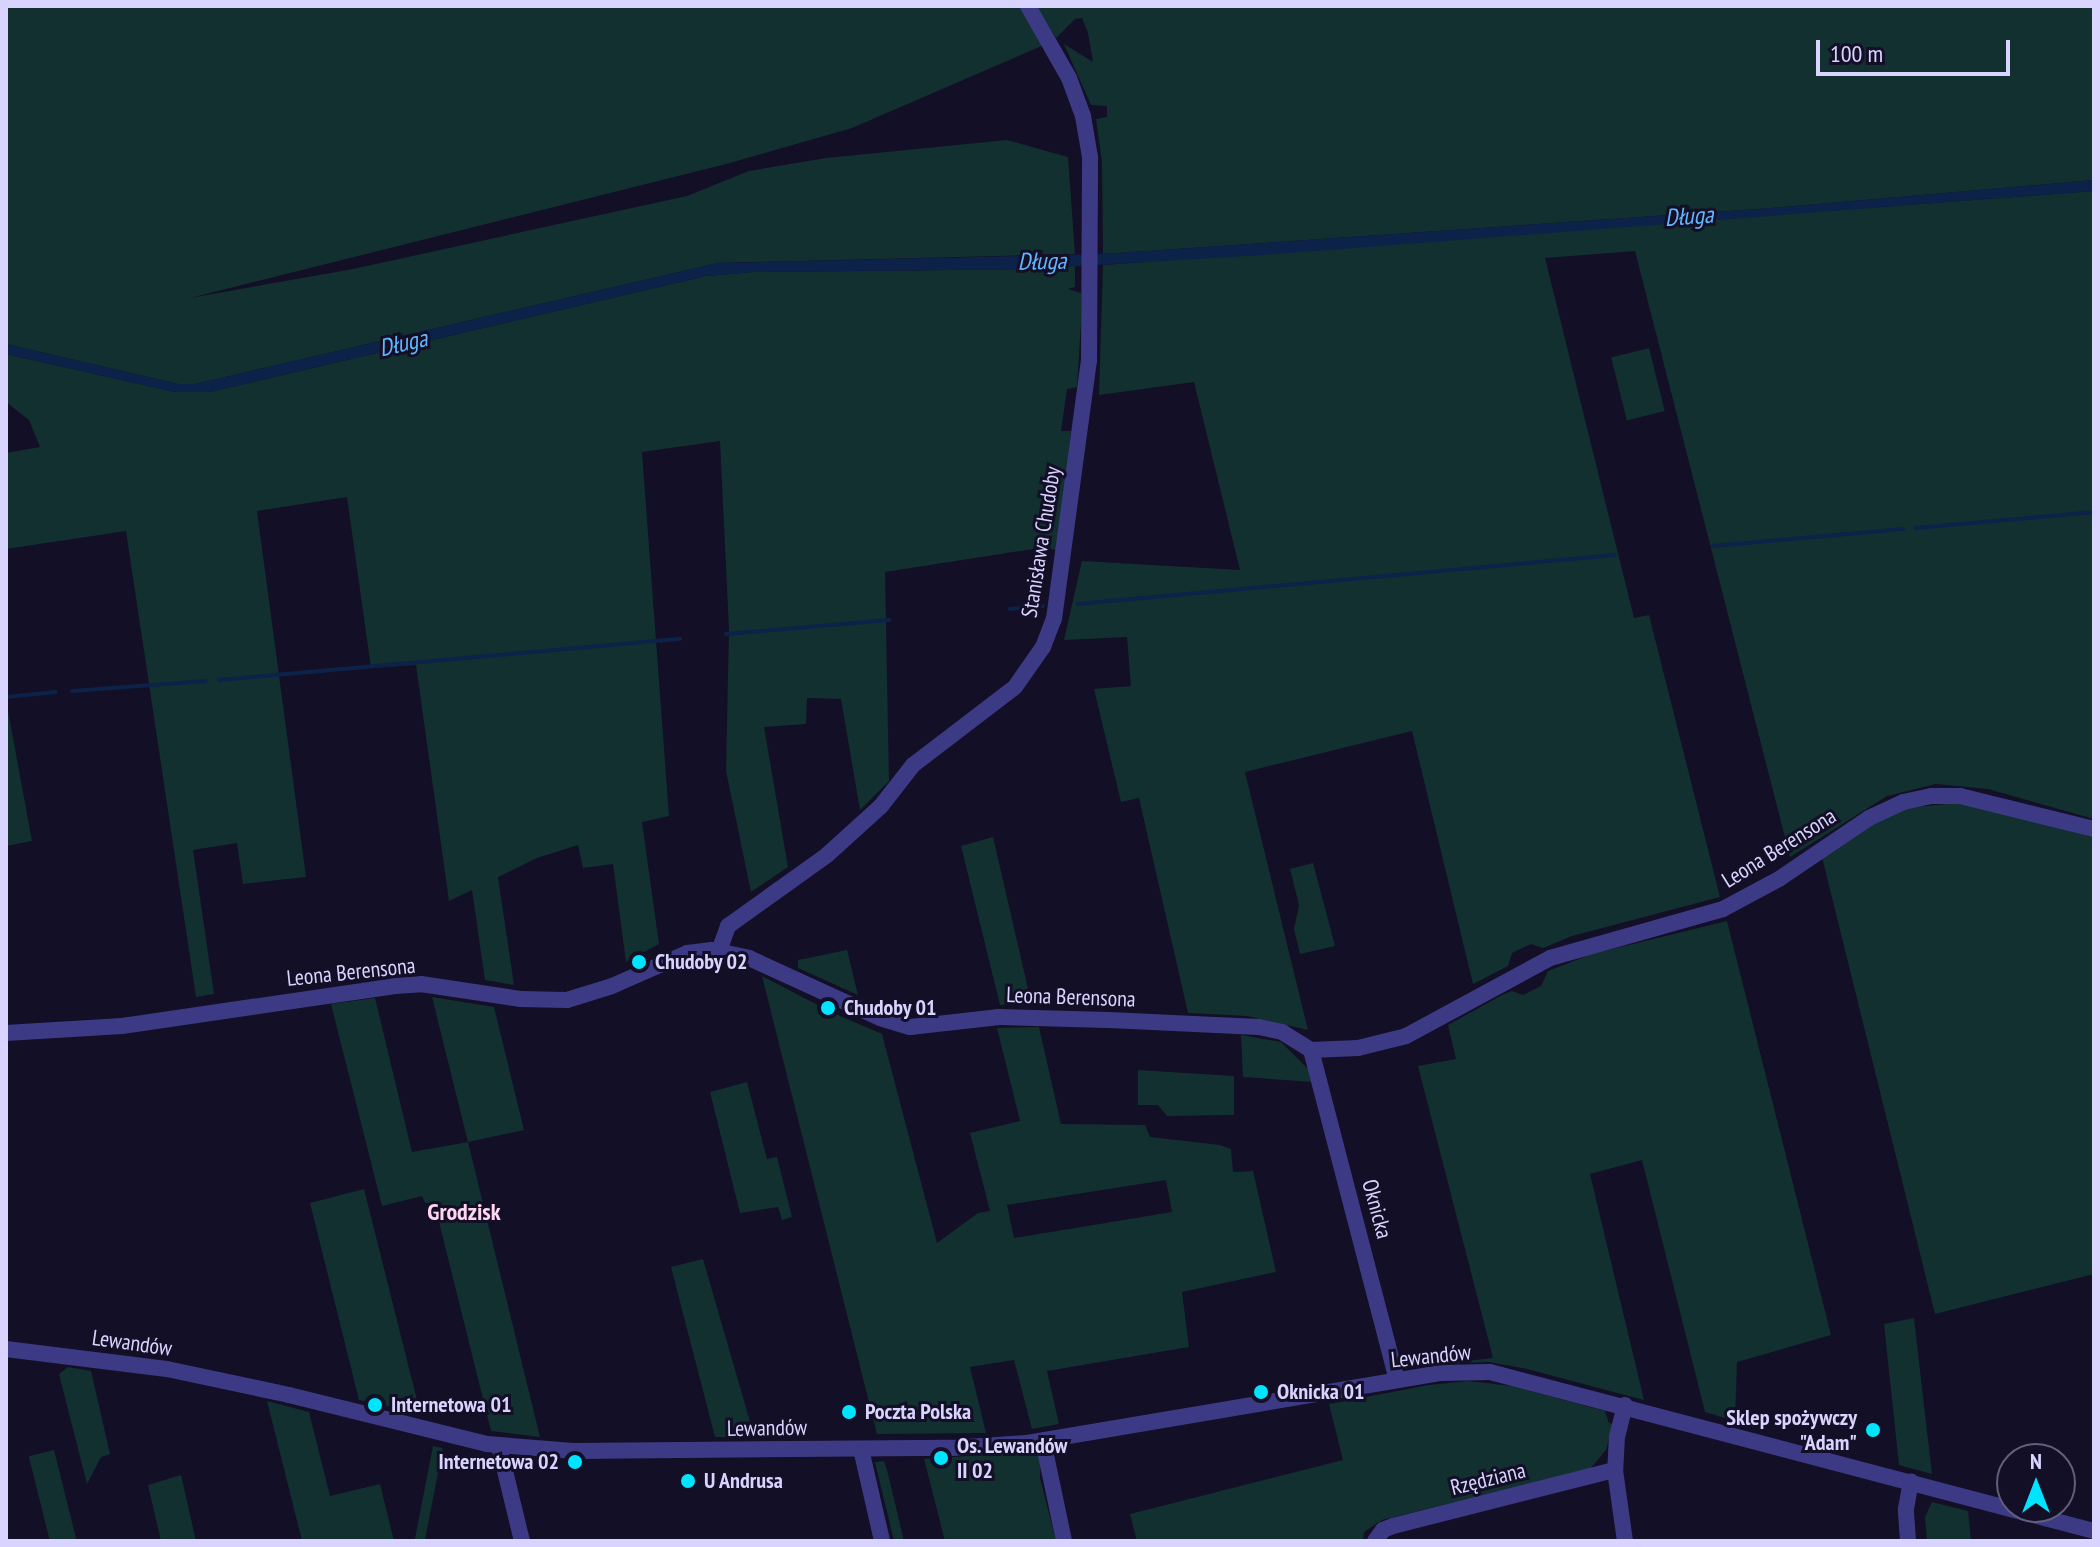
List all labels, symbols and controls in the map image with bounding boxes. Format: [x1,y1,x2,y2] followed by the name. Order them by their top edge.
[1820,24,2014,74] scale bar
[1830,38,1883,69] text: 100 m
[1664,200,1714,232] water label: Długa
[1017,246,1067,276] water label: Długa
[376,324,430,362] water label: Długa
[1016,465,1066,619] street label: Stanisława Chudoby
[1717,803,1841,893] street label: Leona Berensona
[655,949,748,975] place label: Chudoby 02
[285,952,417,992] street label: Leona Berensona
[630,953,648,971] marker: Chudoby 02
[1006,982,1136,1012] street label: Leona Berensona
[844,995,937,1021] place label: Chudoby 01
[819,999,837,1017] marker: Chudoby 01
[1356,1177,1398,1241] street label: Oknicka
[427,1198,501,1226] district label: Grodzisk
[90,1324,174,1362] street label: Lewandów
[1390,1339,1472,1373] street label: Lewandów
[1277,1379,1364,1405] place label: Oknicka 01
[1252,1383,1270,1401] marker: Oknicka 01
[391,1392,511,1418] place label: Internetowa 01
[366,1396,384,1414] marker: Internetowa 01
[865,1399,971,1425] place label: Poczta Polska
[840,1403,858,1421] marker: Poczta Polska
[1726,1404,1857,1456] place label: Sklep spożywczy "Adam"
[727,1414,807,1442] street label: Lewandów
[1864,1421,1882,1439] marker: Sklep spożywczy "Adam"
[957,1432,1069,1484] place label: Os. Lewandów II 02
[1996,1443,2076,1523] north arrow
[2030,1447,2042,1475] text: N
[439,1449,559,1475] place label: Internetowa 02
[932,1449,950,1467] marker: Os. Lewandów II 02
[566,1453,584,1471] marker: Internetowa 02
[1448,1457,1528,1501] street label: Rzędziana
[704,1468,784,1494] place label: U Andrusa
[679,1472,697,1490] marker: U Andrusa

